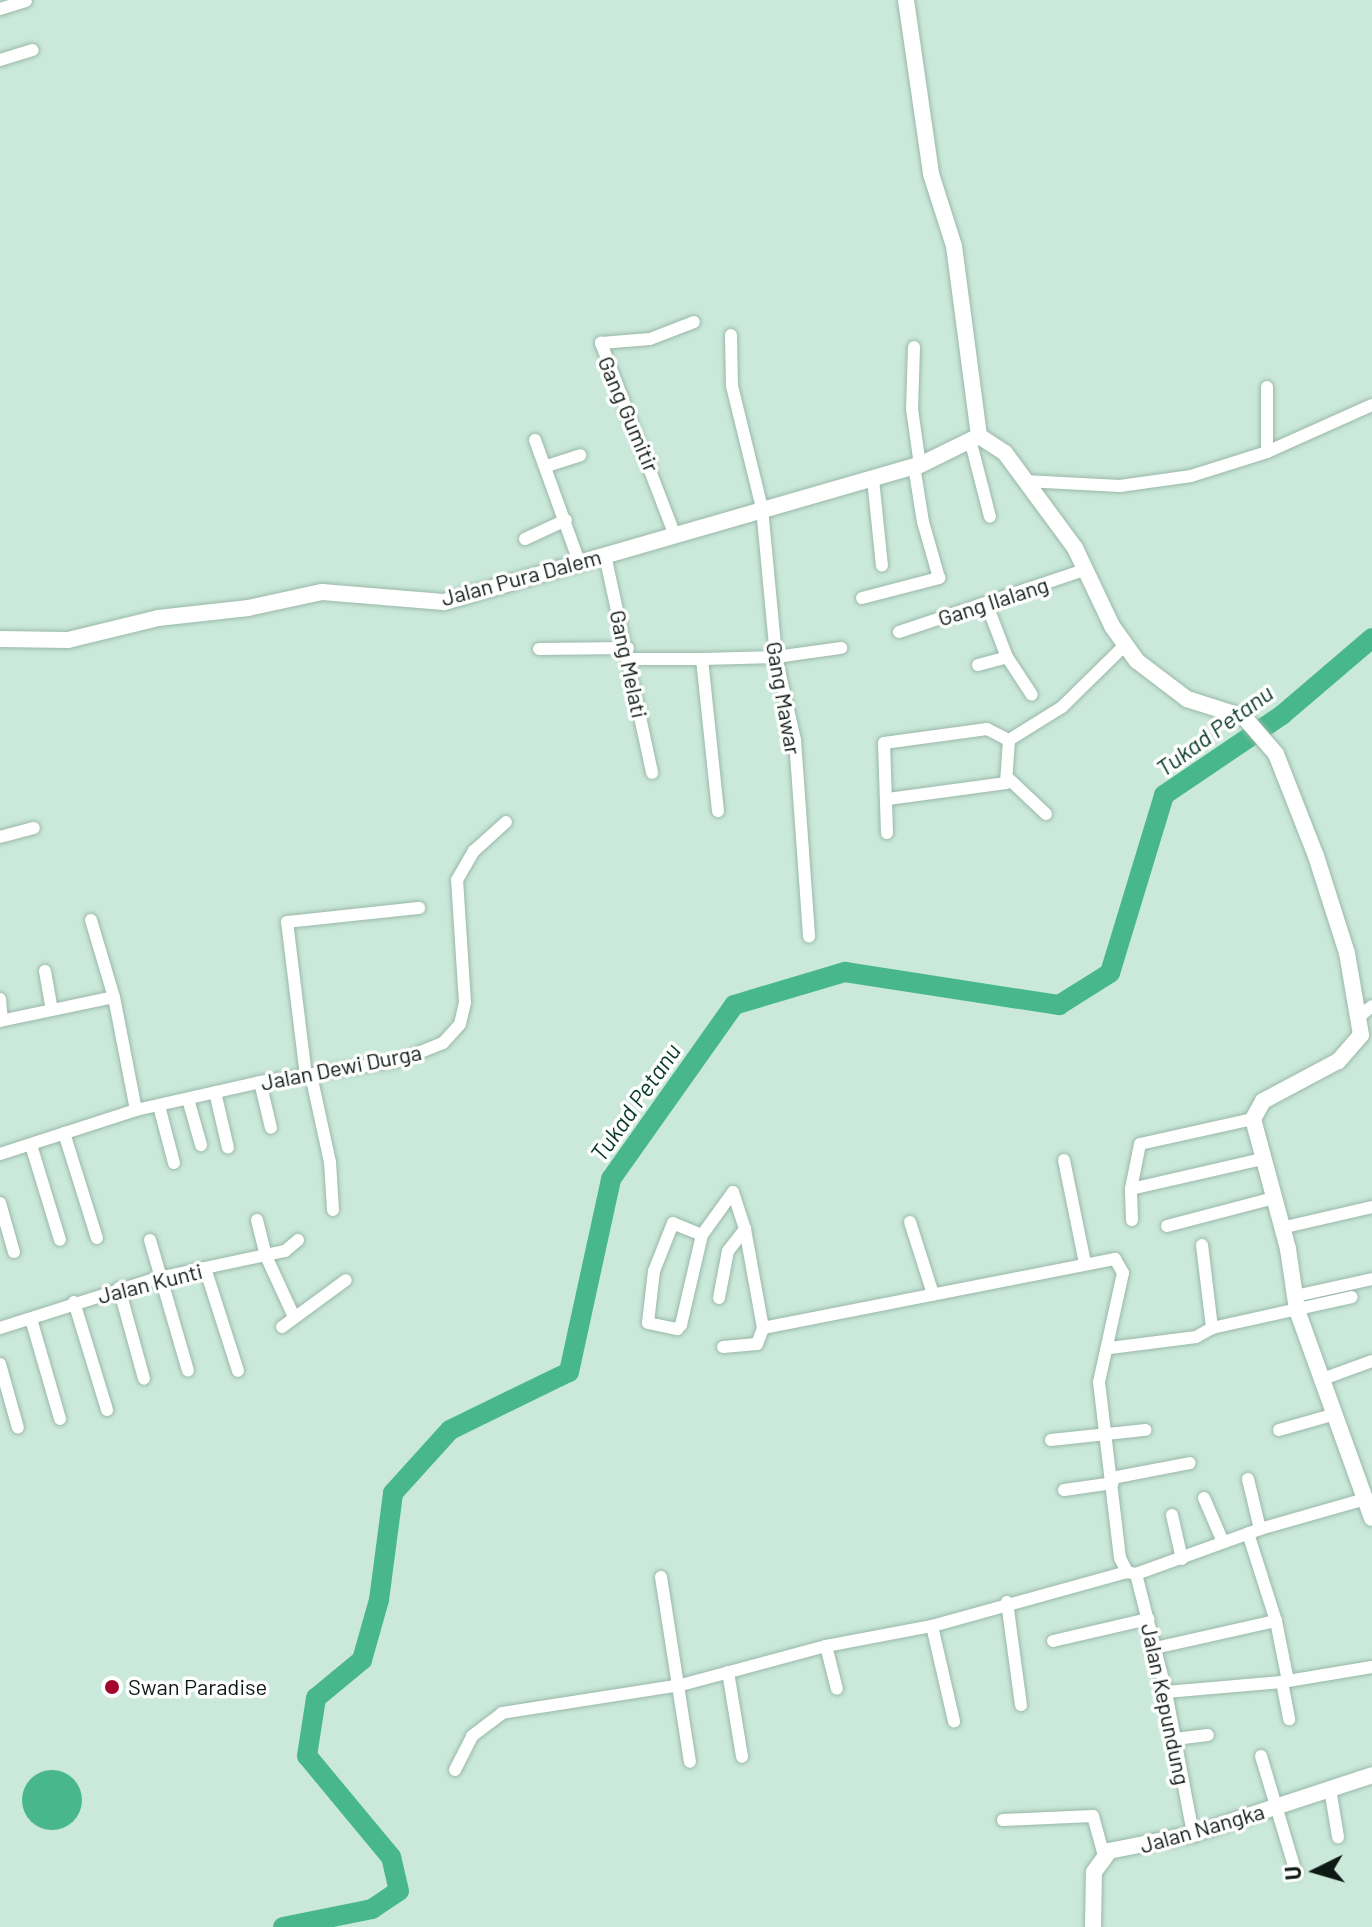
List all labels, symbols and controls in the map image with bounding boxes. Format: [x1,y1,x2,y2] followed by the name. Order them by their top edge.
[593,352,665,476] street label: Gang Gumitir
[438,543,604,611] street label: Jalan Pura Dalem
[934,571,1052,631] street label: Gang Ilalang
[605,608,653,720] street label: Gang Melati
[761,639,807,757] street label: Gang Mawar
[1150,678,1278,782] water label: Tukad Petanu
[584,1037,686,1167] water label: Tukad Petanu
[258,1038,424,1096] street label: Jalan Dewi Durga
[95,1257,205,1309] street label: Jalan Kunti
[1136,1621,1196,1787] street label: Jalan Kepundung
[128,1674,267,1700] place label: Swan Paradise
[103,1678,121,1696] marker: Swan Paradise
[1137,1798,1267,1858] street label: Jalan Nangka
[1276,1831,1356,1911] north arrow
[1279,1865,1306,1881] text: U

